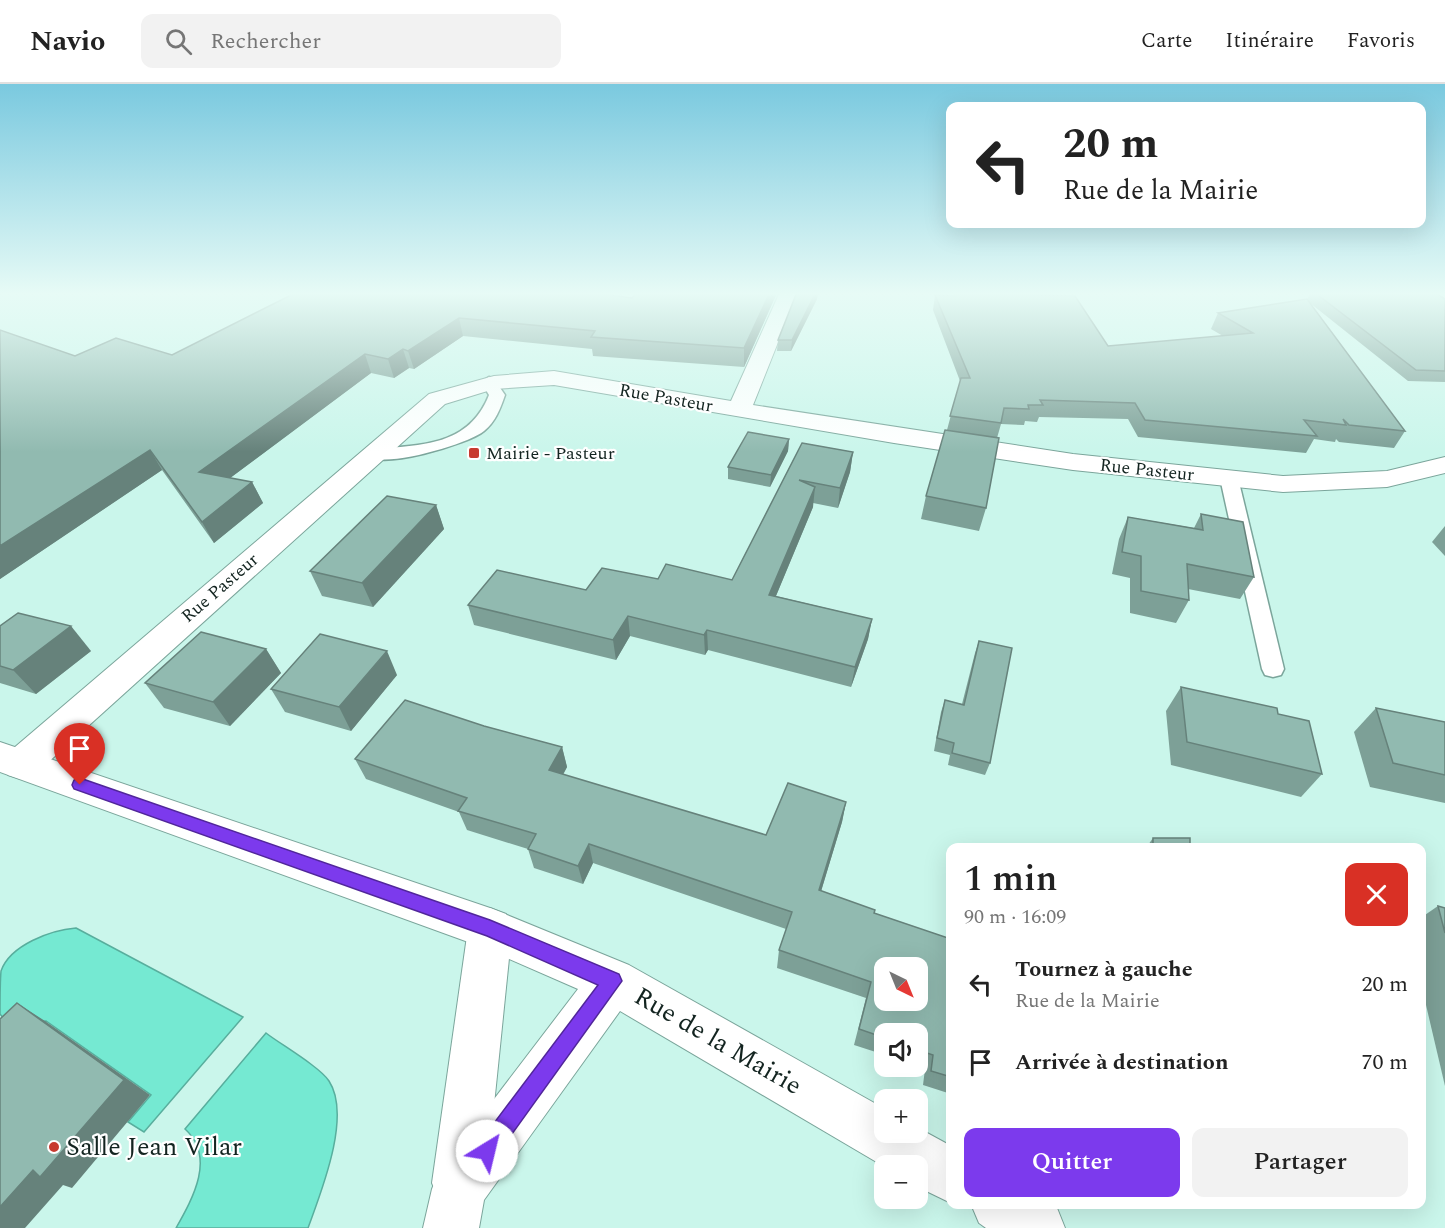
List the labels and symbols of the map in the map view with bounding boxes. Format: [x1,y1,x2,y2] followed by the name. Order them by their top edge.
[617,376,715,420] street label: Rue Pasteur
[486,440,615,467] place label: Mairie - Pasteur
[467,446,481,460] marker: Mairie - Pasteur
[1098,452,1196,488] street label: Rue Pasteur
[175,547,265,629] street label: Rue Pasteur
[54,723,105,785] pin
[874,957,928,1011] north arrow
[627,977,809,1105] street label: Rue de la Mairie
[455,1119,519,1183] position arrow
[66,1127,242,1167] place label: Salle Jean Vilar
[47,1140,61,1154] marker: Salle Jean Vilar

